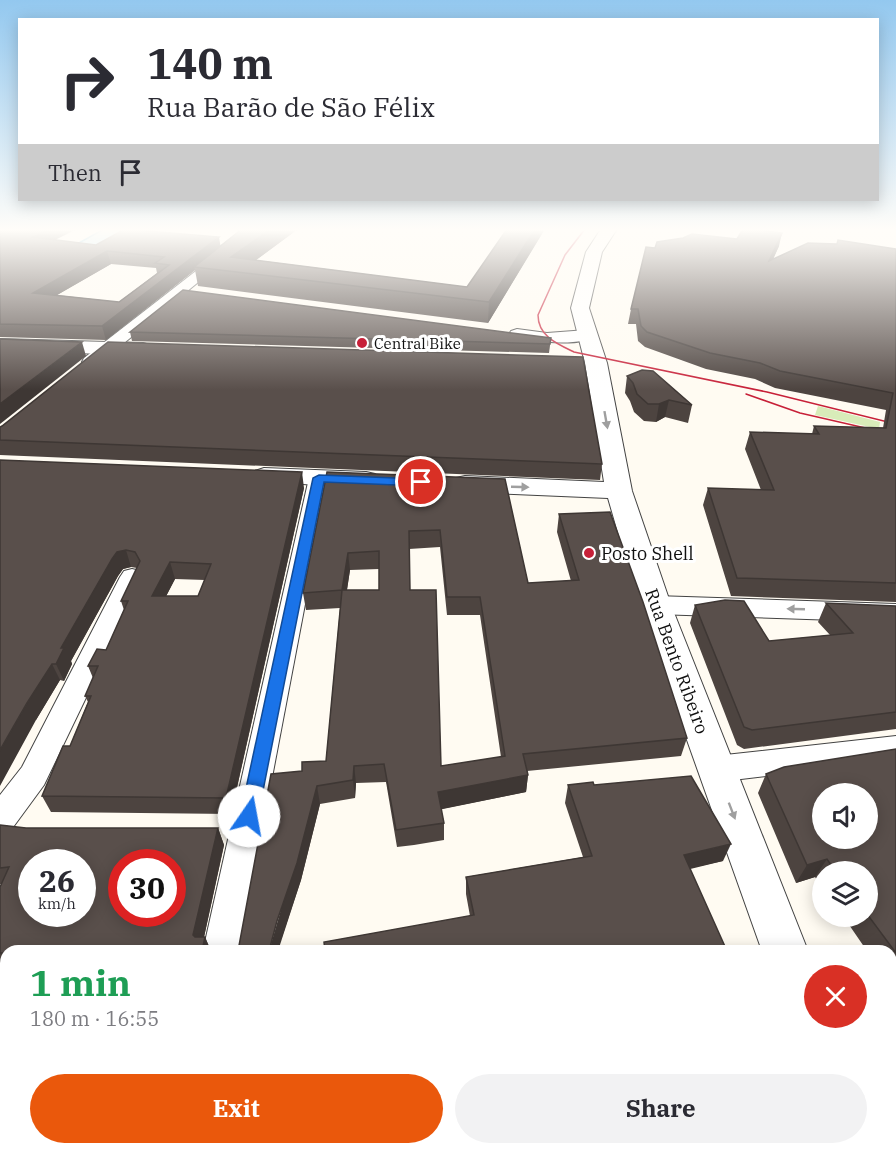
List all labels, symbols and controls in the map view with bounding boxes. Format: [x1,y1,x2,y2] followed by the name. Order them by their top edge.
[147,36,273,91] text: 140 m
[48,42,126,120] icon: right
[147,89,435,124] text: Rua Barão de São Félix
[114,156,147,189] icon: arrive
[48,158,102,187] text: Then
[374,334,461,353] place label: Central Bike
[355,336,369,350] marker: Central Bike
[602,411,611,430] one-way arrow
[395,456,446,507] pin
[404,465,437,498] icon: arrive
[511,482,530,491] one-way arrow
[601,542,694,565] place label: Posto Shell
[582,546,596,560] marker: Posto Shell
[640,585,714,737] street label: Rua Bento Ribeiro
[786,605,805,614] one-way arrow
[812,783,878,927] map controls
[812,783,878,849] button: sound
[217,784,281,848] position arrow
[728,802,738,820] one-way arrow
[108,849,186,927] speed limit sign: 30
[39,861,75,900] text: 26
[812,861,878,927] button: layers
[38,894,76,913] text: km/h
[30,959,131,1006] text: 1 min
[804,965,867,1028] button: close
[30,1005,159,1032] text: 180 m · 16:55
[30,1074,443,1143] button: Exit
[455,1074,867,1143] button: Share

